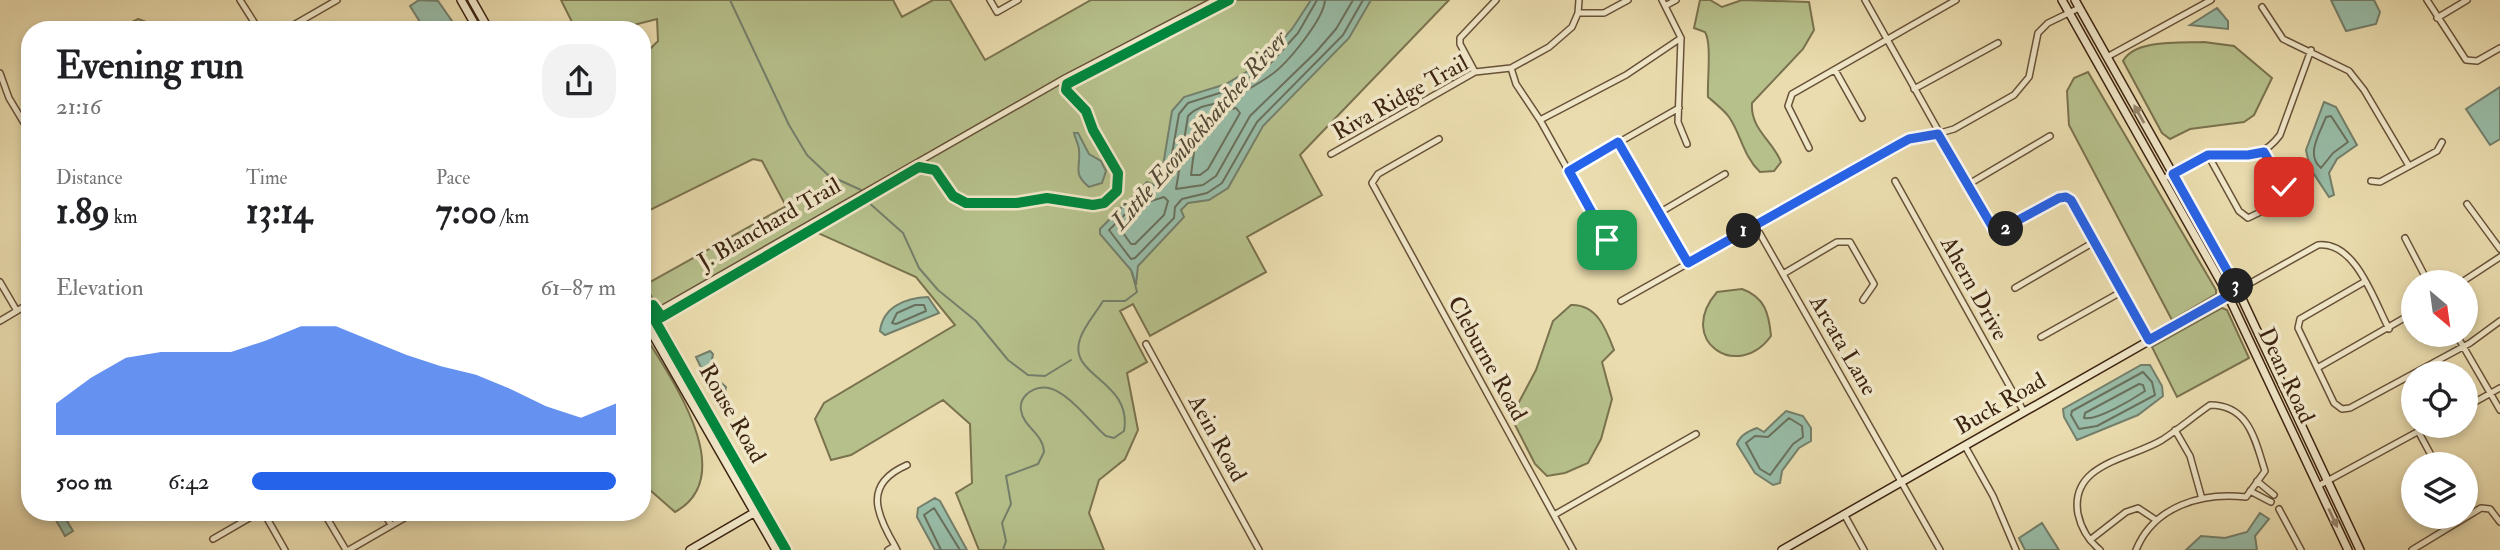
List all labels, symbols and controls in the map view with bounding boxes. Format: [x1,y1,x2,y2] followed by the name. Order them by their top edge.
[1104,24,1295,237] water label: Little Econlockhatchee River
[56,42,244,90] text: Evening run
[542,44,616,118] button: share
[1327,48,1473,147] street label: Riva Ridge Trail
[56,92,101,121] text: 21:16
[2133,104,2145,124] one-way arrow
[2254,157,2314,217] pin
[56,166,122,190] text: Distance
[246,166,288,190] text: Time
[436,166,470,190] text: Pace
[2265,168,2303,206] icon: check
[692,171,846,277] street label: J. Blanchard Trail
[56,190,110,234] text: 1.89
[246,190,312,234] text: 13:14
[436,190,497,234] text: 7:00
[110,205,137,229] text: km
[497,205,529,229] text: /km
[1577,210,1637,270] pin
[1988,212,2024,246] pin: 2
[1726,214,1762,248] pin: 1
[2001,216,2010,240] text: 2
[1740,218,1747,242] text: 1
[1588,221,1626,259] icon: arrive
[1934,230,2015,346] street label: Ahern Drive
[2218,268,2254,304] pin: 3
[2401,270,2478,346] north arrow
[2401,270,2478,529] map controls
[56,273,144,302] text: Elevation
[541,273,616,302] text: 61–87 m
[2232,273,2239,297] text: 3
[1803,289,1884,401] street label: Arcata Lane
[1441,291,1534,426] street label: Cleburne Road
[2252,323,2321,428] street label: Dean Road
[693,359,773,468] street label: Rouse Road
[2401,361,2478,438] button: locate
[1950,366,2051,441] street label: Buck Road
[1181,389,1253,487] street label: Aein Road
[2401,452,2478,529] button: layers
[56,467,112,496] text: 500 m
[168,467,209,496] text: 6:42
[2327,508,2339,528] one-way arrow

